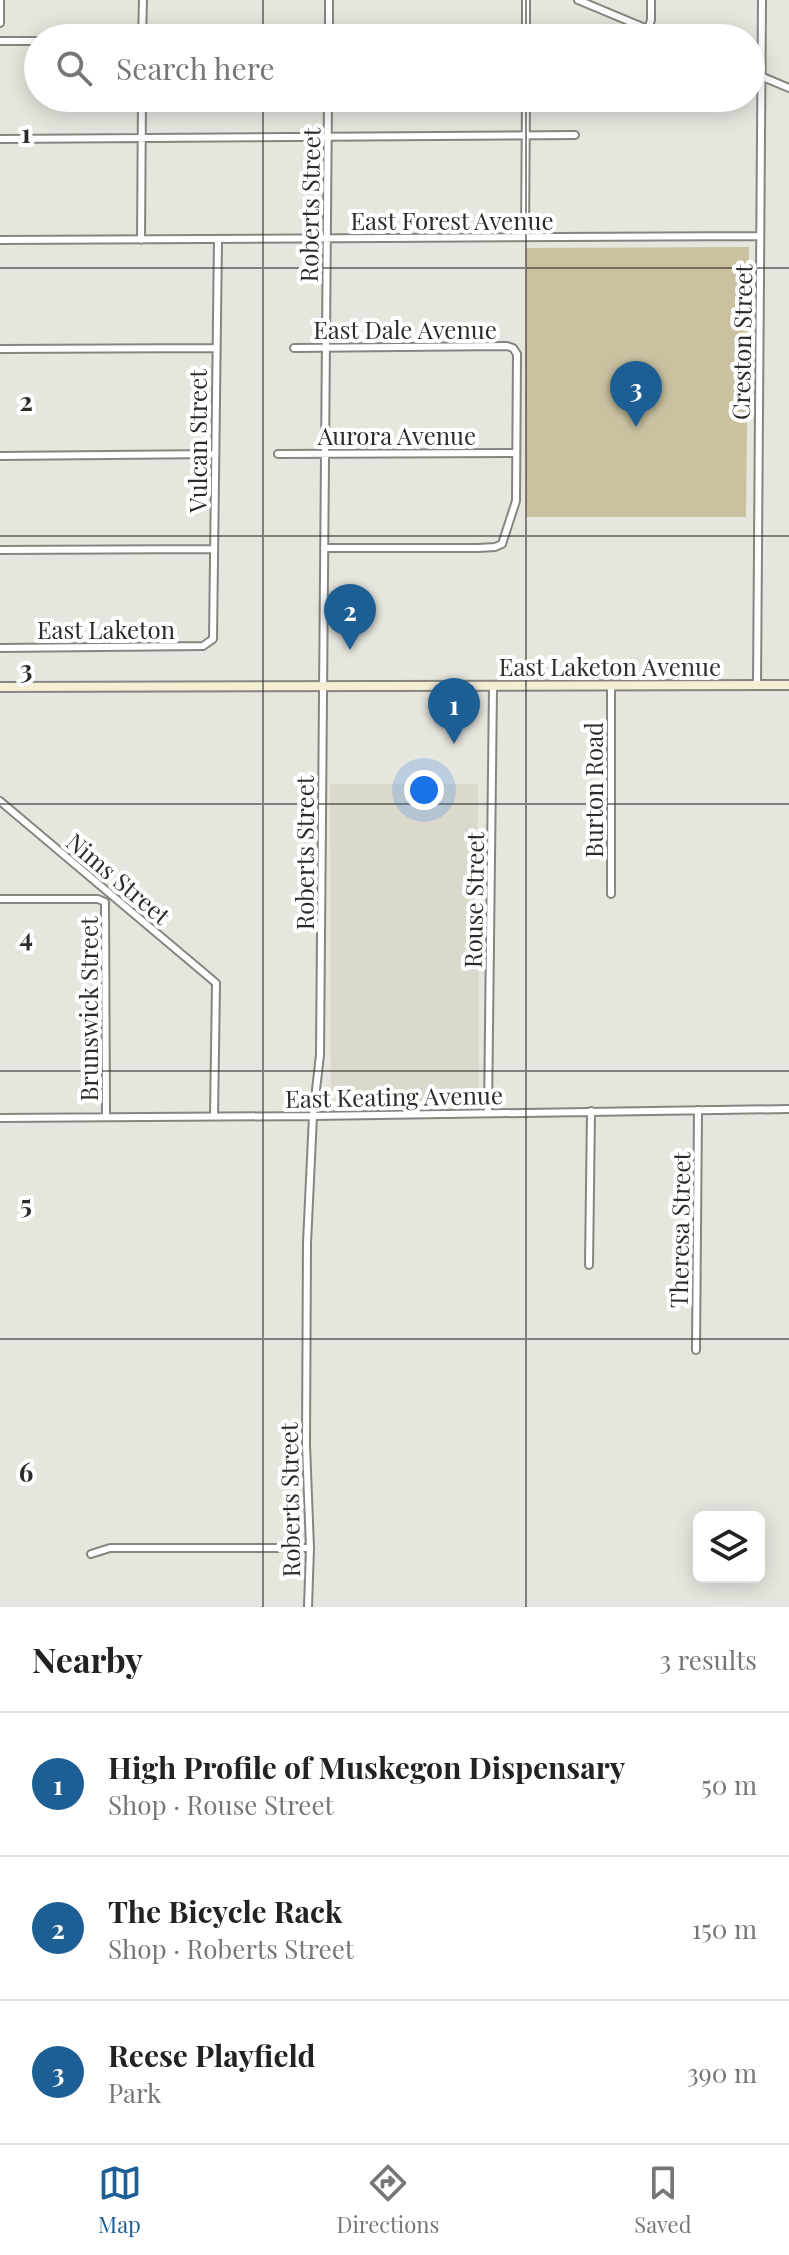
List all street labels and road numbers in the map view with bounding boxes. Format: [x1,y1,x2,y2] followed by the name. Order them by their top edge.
[292,127,326,283] street label: Roberts Street
[350,204,554,236] street label: East Forest Avenue
[724,263,758,420] street label: Creston Street
[313,313,497,345] street label: East Dale Avenue
[181,369,213,514] street label: Vulcan Street
[317,419,476,451] street label: Aurora Avenue
[37,613,175,645] street label: East Laketon
[499,650,721,682] street label: East Laketon Avenue
[577,722,609,858] street label: Burton Road
[288,775,320,930] street label: Roberts Street
[60,825,178,931] street label: Nims Street
[456,831,490,968] street label: Rouse Street
[72,916,104,1102] street label: Brunswick Street
[285,1078,503,1114] street label: East Keating Avenue
[662,1151,696,1308] street label: Theresa Street
[272,1422,306,1578] street label: Roberts Street

